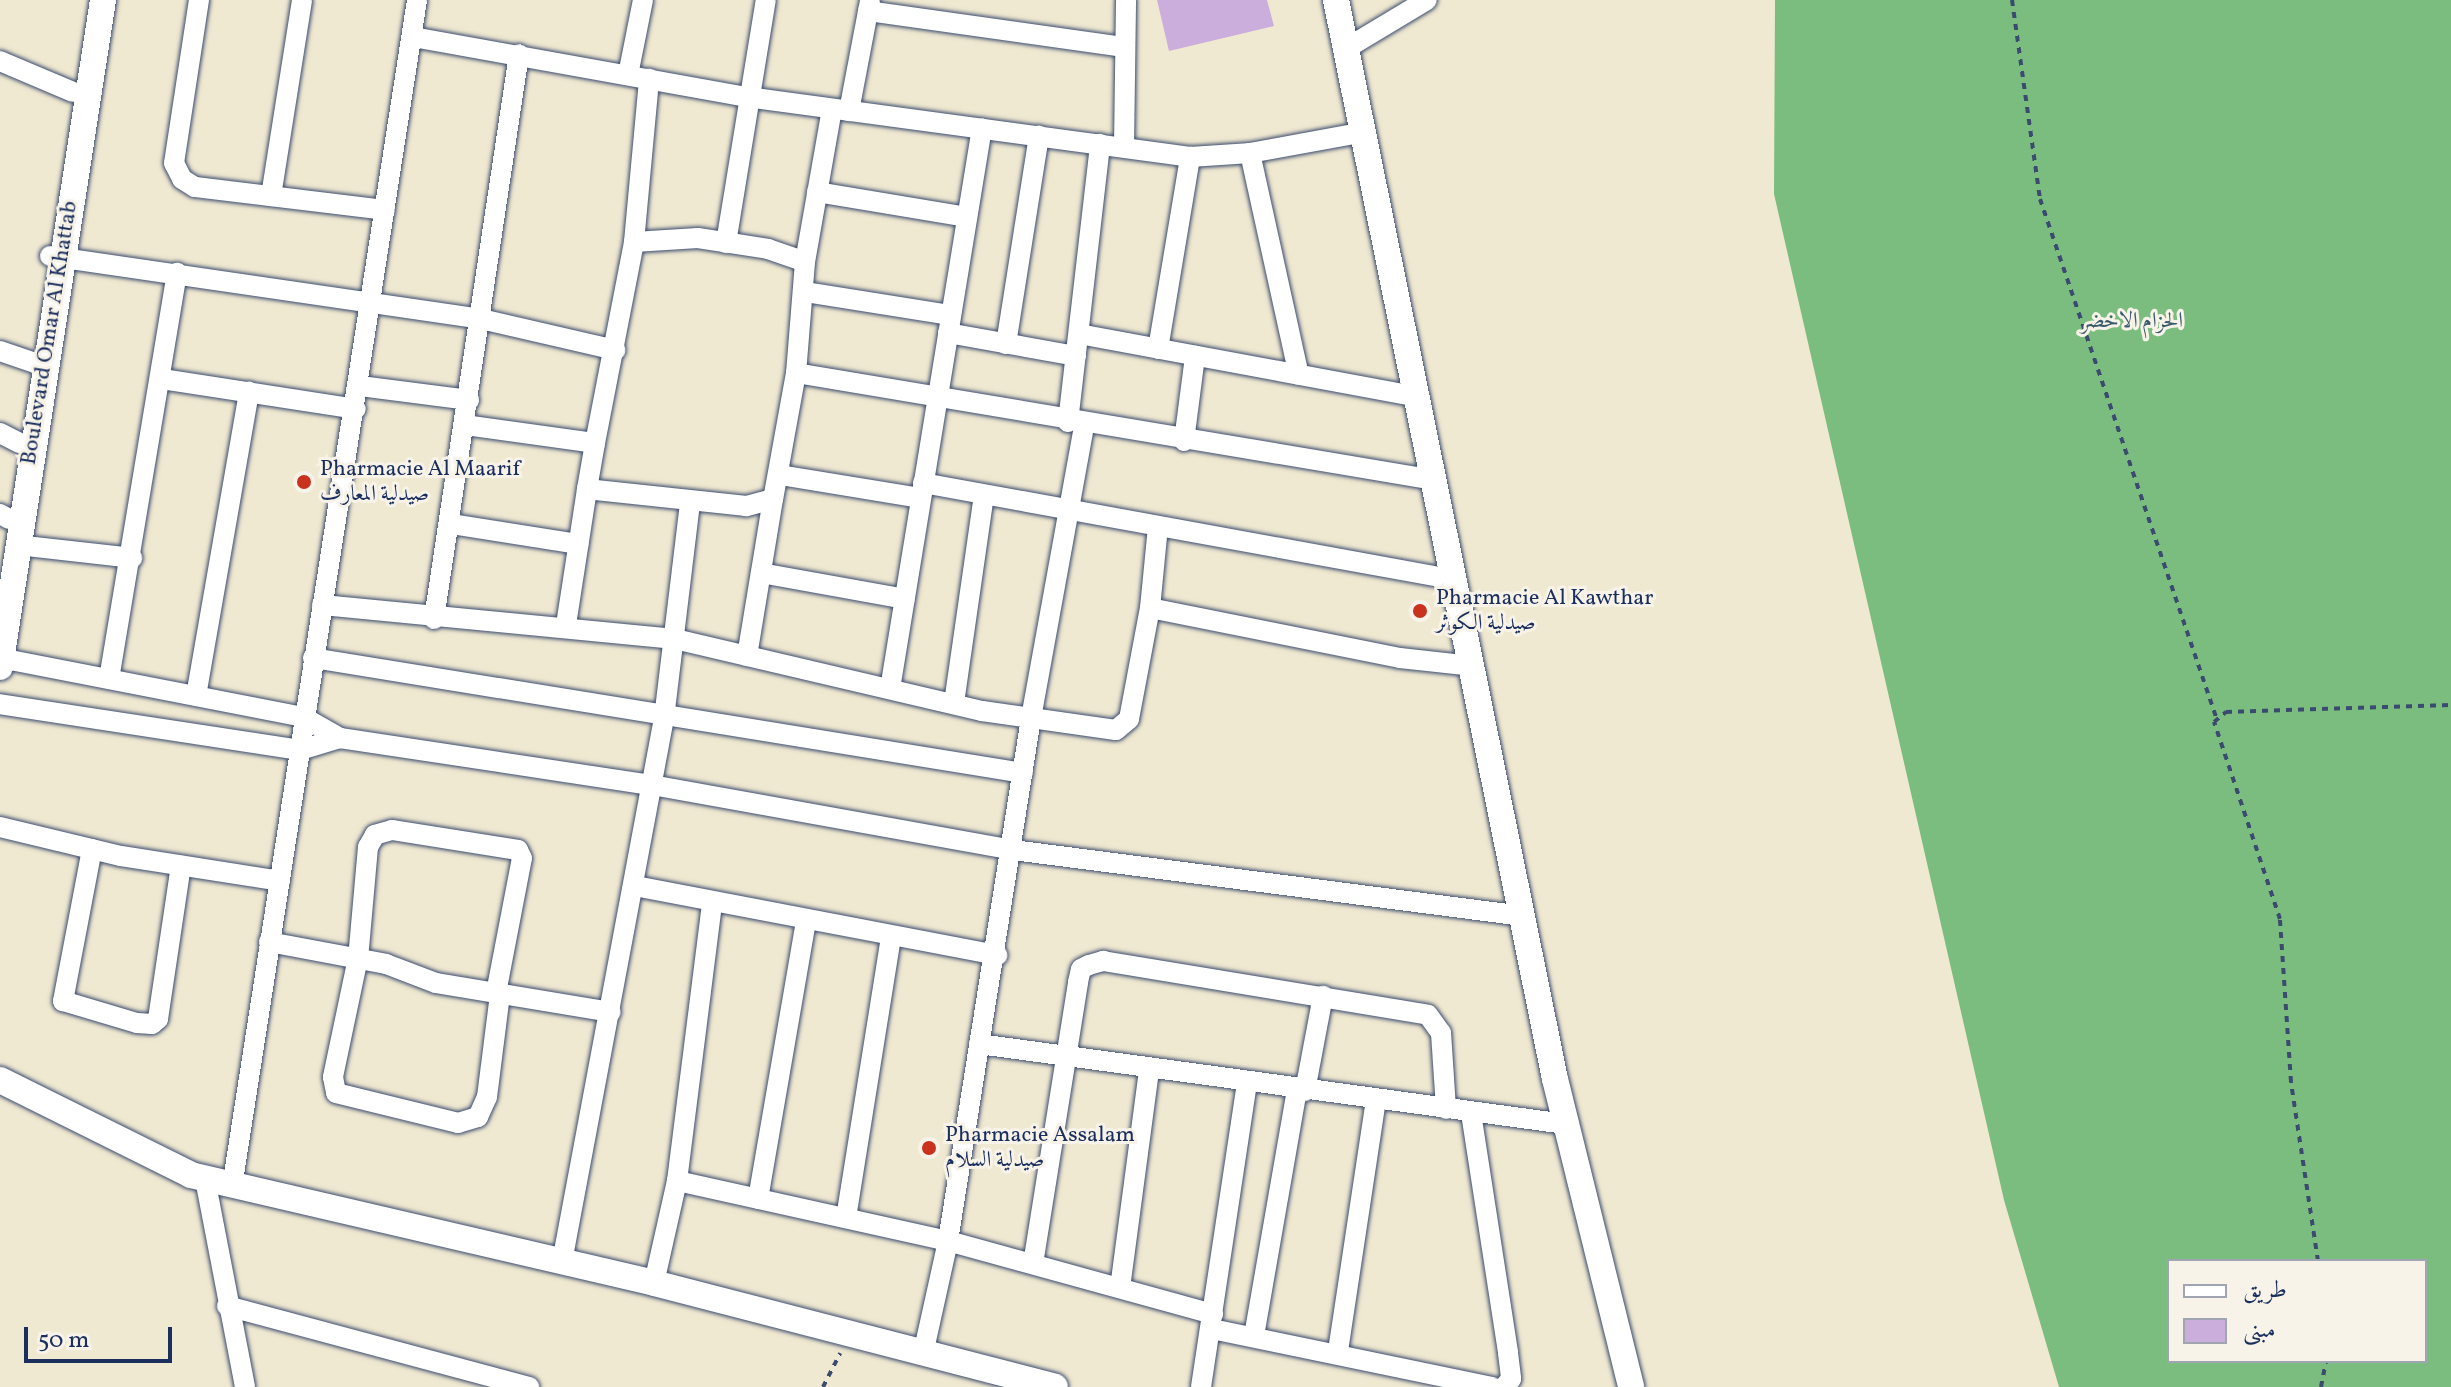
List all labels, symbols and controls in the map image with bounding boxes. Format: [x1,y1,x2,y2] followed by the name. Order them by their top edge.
[16,199,84,467] street label: Boulevard Omar Al Khattab
[2081,309,2183,335] park label: الحزام الاخضر
[320,456,520,508] place label: Pharmacie Al Maarif صيدلية المعارف
[295,473,313,491] marker: Pharmacie Al Maarif صيدلية المعارف
[1436,585,1653,636] place label: Pharmacie Al Kawthar صيدلية الكوثر
[1411,602,1429,620] marker: Pharmacie Al Kawthar صيدلية الكوثر
[945,1122,1135,1174] place label: Pharmacie Assalam صيدلية السلام
[920,1139,938,1157] marker: Pharmacie Assalam صيدلية السلام
[2167,1259,2427,1363] legend
[2243,1274,2287,1308] text: طريق
[28,1311,176,1361] scale bar
[2243,1314,2276,1348] text: مبنى
[38,1324,90,1358] text: 50 m

